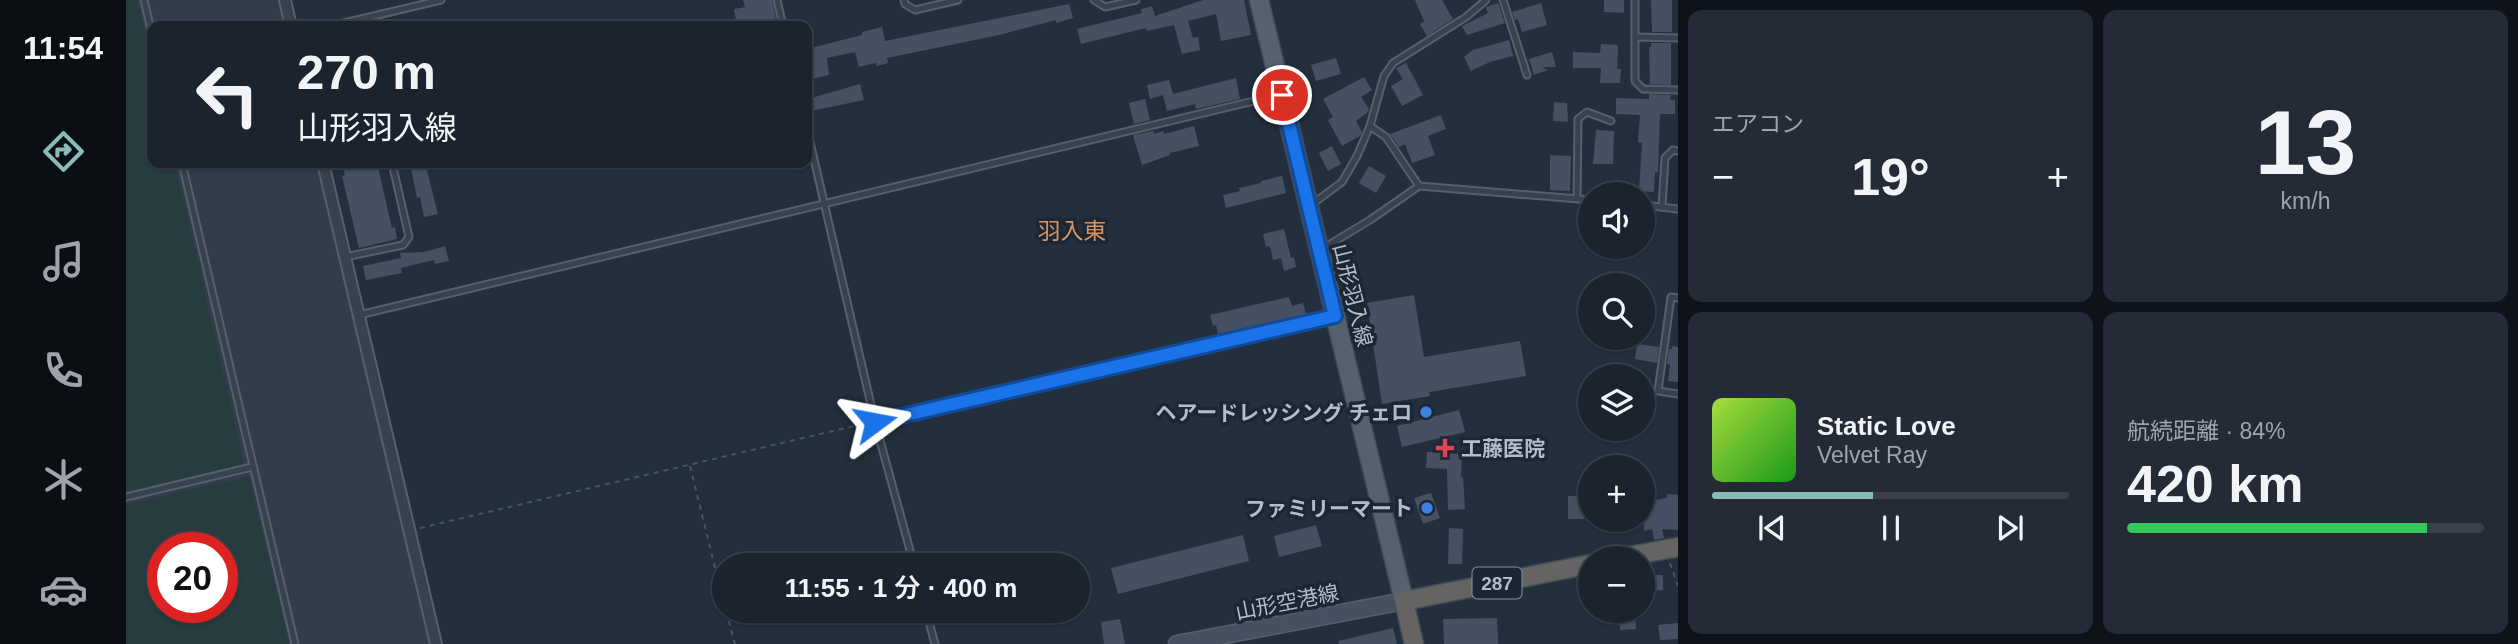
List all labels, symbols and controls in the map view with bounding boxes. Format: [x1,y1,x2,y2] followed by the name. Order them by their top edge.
[23,30,103,66] text: 11:54
[297,45,436,99] text: 270 m
[182,49,273,140] icon: left
[1252,65,1312,125] pin
[1263,76,1301,114] icon: arrive
[2255,92,2356,193] text: 13
[297,110,457,146] text: 山形羽入線
[1712,111,1804,137] text: エアコン
[39,127,88,176] icon: directions
[1851,148,1930,206] text: 19°
[1712,156,1734,198] text: −
[2047,156,2069,198] text: +
[1578,182,1655,623] map controls
[1578,182,1655,259] button: sound
[2281,188,2330,214] text: km/h
[1038,218,1107,244] district label: 羽入東
[39,237,88,286] icon: music
[1329,241,1377,349] street label: 山形羽入線
[1578,273,1655,350] button: search
[39,346,88,395] icon: phone
[1578,364,1655,441] button: layers
[838,385,912,459] position arrow
[1155,401,1412,424] place label: ヘアードレッシング チェロ
[1418,404,1434,420] marker: ヘアードレッシング チェロ
[1817,411,1956,441] text: Static Love
[2127,418,2285,444] text: 航続距離 · 84%
[1461,437,1545,460] place label: 工藤医院
[1435,438,1455,458] marker: 工藤医院
[1817,442,1927,468] text: Velvet Ray
[39,455,88,504] icon: climate
[1578,455,1655,532] button: +
[2127,455,2303,513] text: 420 km
[1245,497,1413,520] place label: ファミリーマート
[1419,500,1435,516] marker: ファミリーマート
[1753,509,1791,547] icon: previous
[1872,509,1910,547] icon: pause
[1991,509,2029,547] icon: next
[147,532,238,623] speed limit sign: 20
[1578,546,1655,623] button: −
[39,565,88,614] icon: car
[1472,568,1522,598] road number: 287
[785,573,1017,603] text: 11:55 · 1 分 · 400 m
[1233,581,1341,623] street label: 山形空港線

